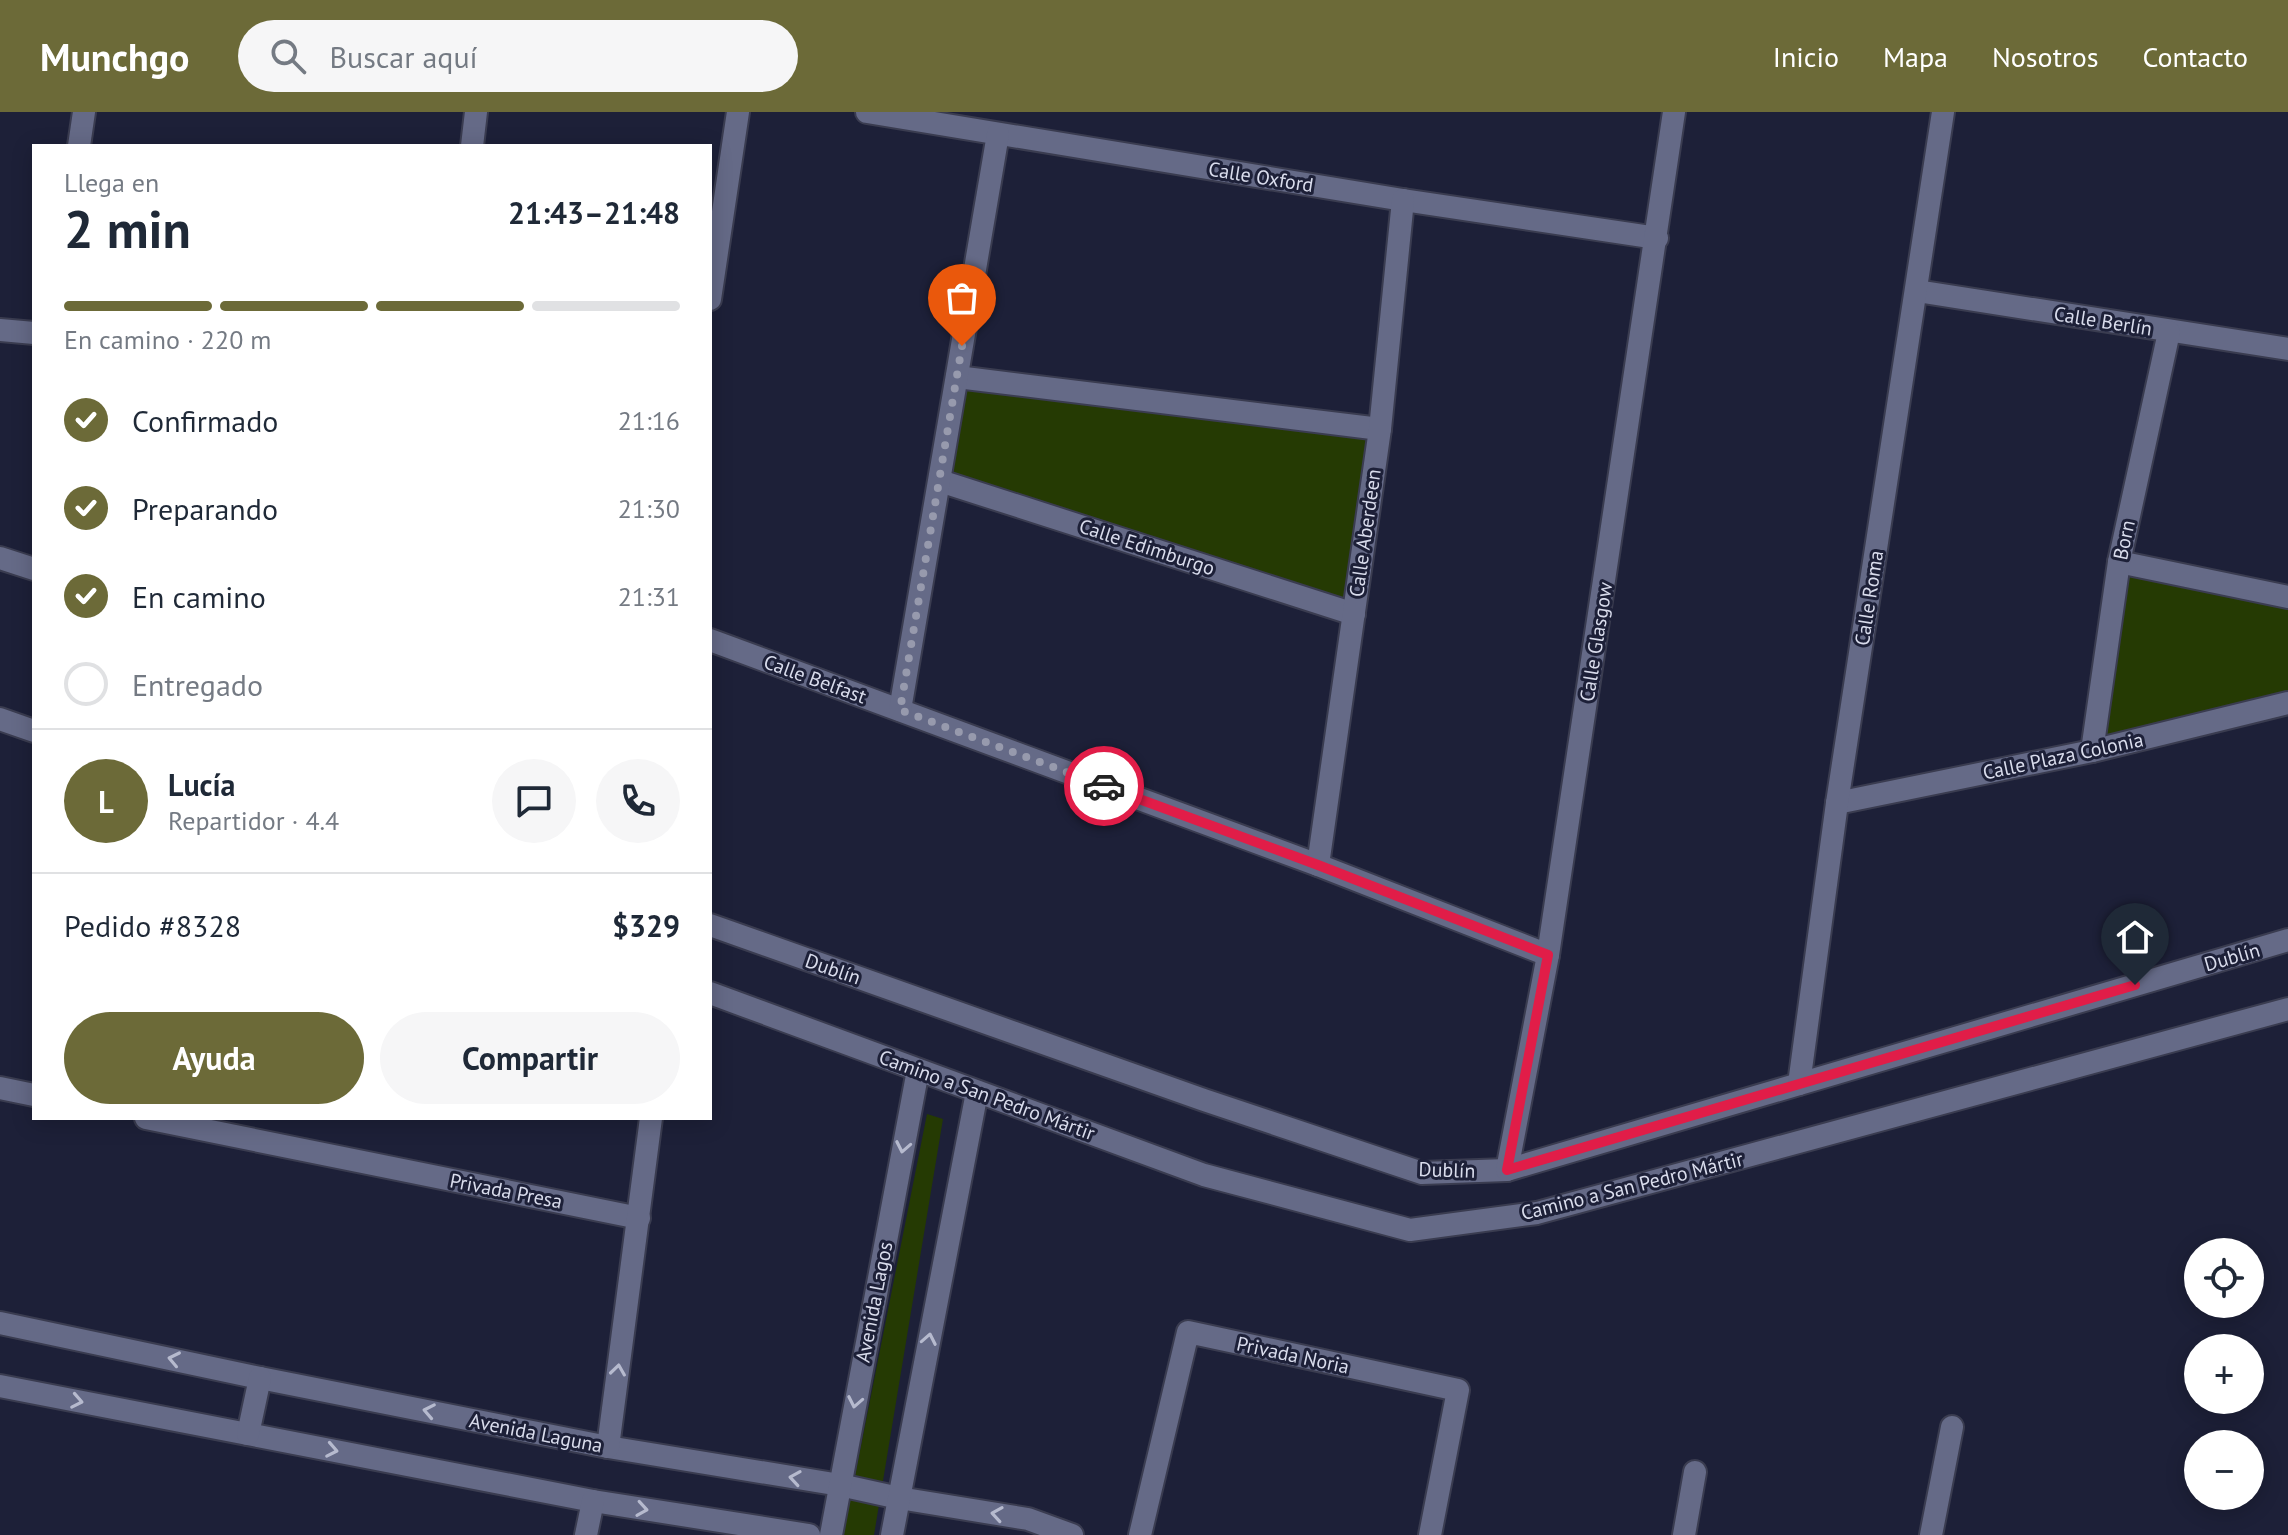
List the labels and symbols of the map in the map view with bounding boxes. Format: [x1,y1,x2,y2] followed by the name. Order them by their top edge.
[1207,156,1315,198] street label: Calle Oxford
[928,264,996,346] pin
[2052,300,2154,342] street label: Calle Berlín
[1343,467,1387,599] street label: Calle Aberdeen
[1076,513,1218,581] street label: Calle Edimburgo
[2107,518,2141,562] street label: Born
[1849,549,1889,647] street label: Calle Roma
[1574,580,1618,704] street label: Calle Glasgow
[760,648,870,710] street label: Calle Belfast
[1980,726,2146,786] street label: Calle Plaza Colonia
[1064,746,1144,826] courier
[2101,903,2169,985] pin
[2201,937,2263,977] street label: Dublín
[802,947,864,991] street label: Dublín
[875,1044,1099,1146] street label: Camino a San Pedro Mártir
[896,1140,913,1153] one-way arrow
[1518,1146,1746,1226] street label: Camino a San Pedro Mártir
[1418,1156,1476,1184] street label: Dublín
[448,1167,564,1215] street label: Privada Presa
[850,1239,898,1365] street label: Avenida Lagos
[1234,1330,1352,1380] street label: Privada Noria
[920,1332,937,1346] one-way arrow
[167,1352,181,1369] one-way arrow
[609,1363,626,1377] one-way arrow
[70,1391,83,1408] one-way arrow
[848,1396,865,1409] one-way arrow
[422,1404,435,1421] one-way arrow
[467,1407,605,1459] street label: Avenida Laguna
[325,1441,338,1458] one-way arrow
[788,1470,801,1487] one-way arrow
[635,1500,649,1517] one-way arrow
[991,1507,1004,1524] one-way arrow

